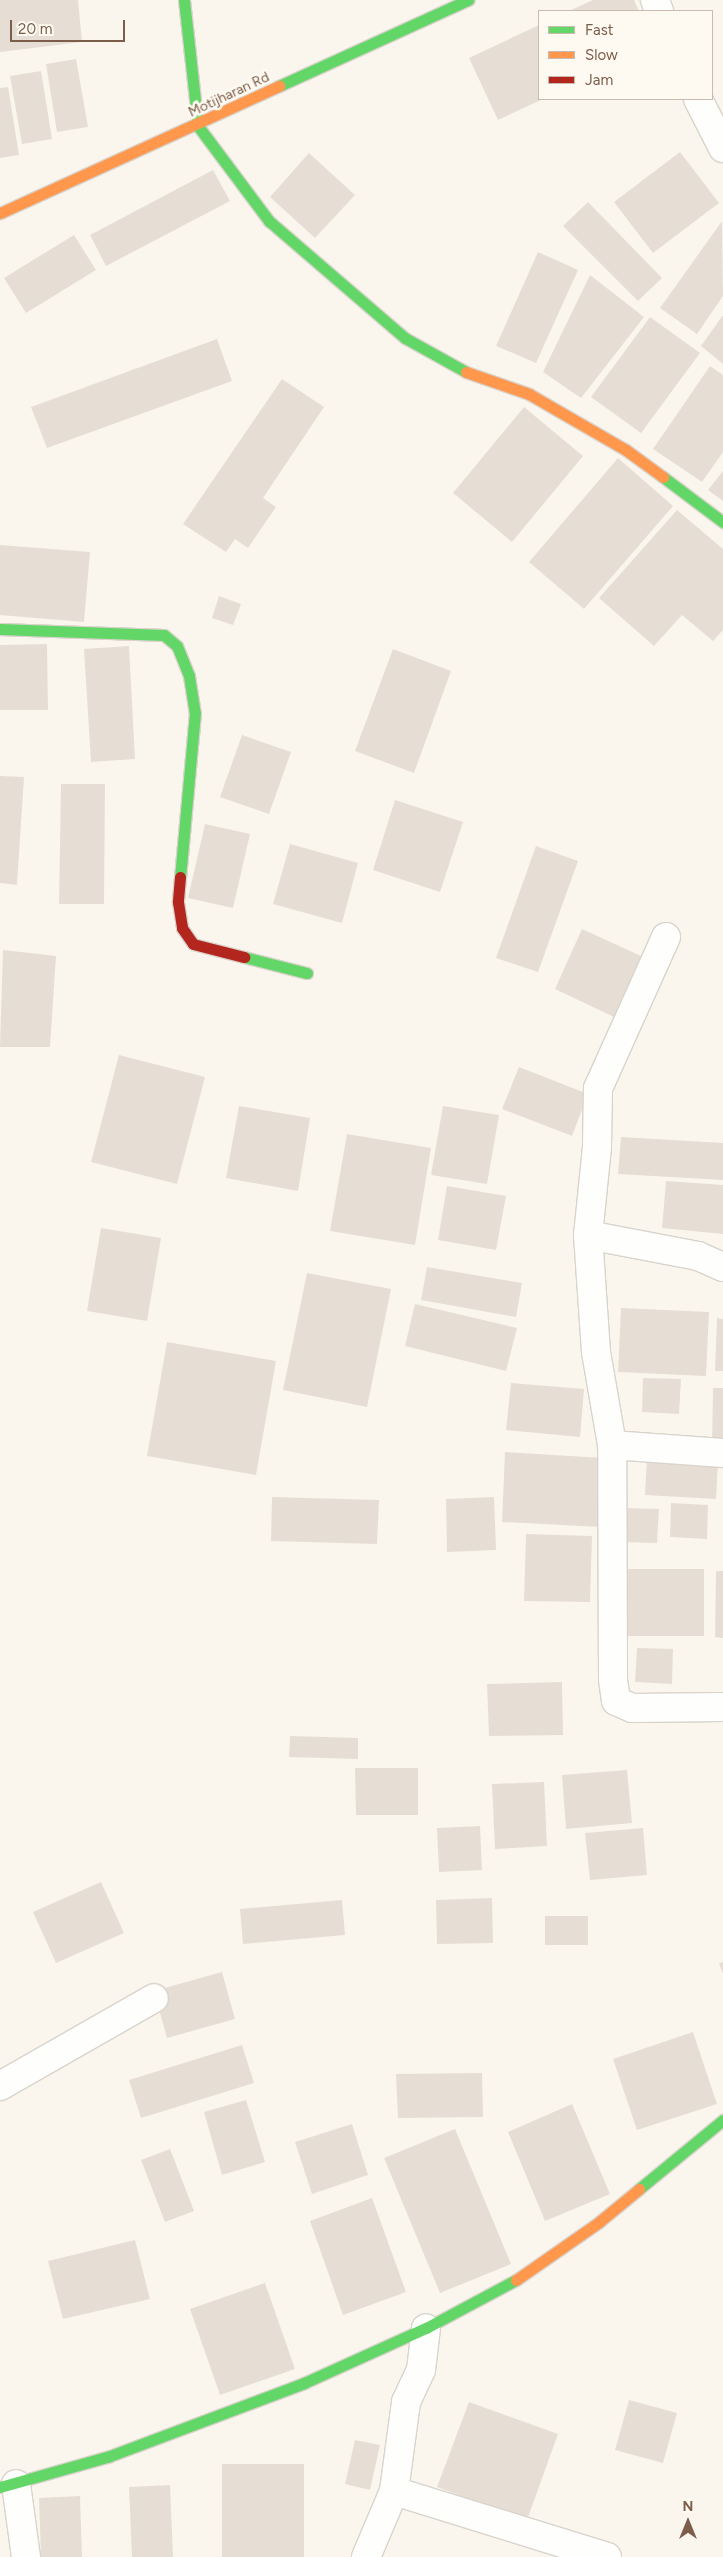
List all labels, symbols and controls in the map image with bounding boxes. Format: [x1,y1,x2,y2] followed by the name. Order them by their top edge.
[12,10,128,42] scale bar
[538,10,713,100] legend
[18,20,52,38] text: 20 m
[585,21,613,39] text: Fast
[585,46,618,64] text: Slow
[186,69,272,121] street label: Motijharan Rd
[585,71,613,89] text: Jam
[663,2497,713,2547] north arrow
[683,2498,693,2515] text: N

